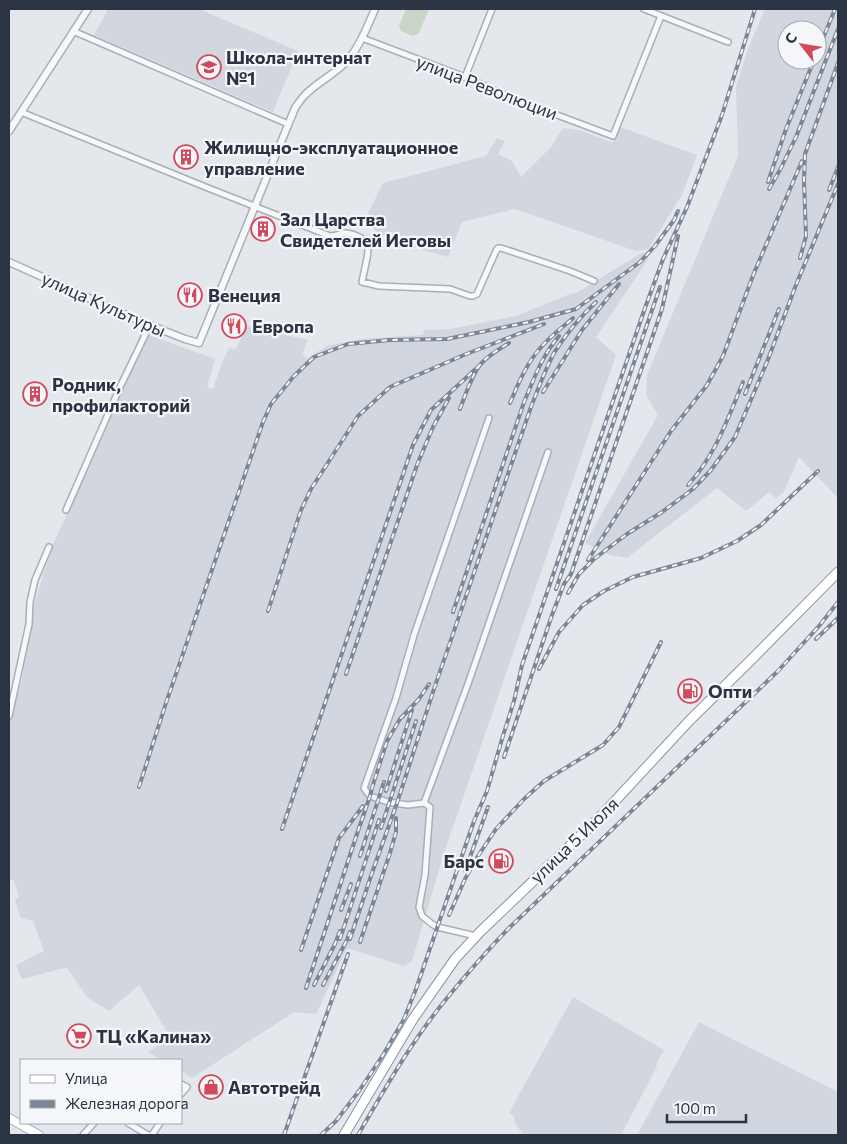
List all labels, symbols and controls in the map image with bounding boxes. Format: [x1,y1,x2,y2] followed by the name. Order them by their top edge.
[777,20,827,70] north arrow
[781,30,800,47] text: С
[226,46,372,89] place label: Школа-интернат №1
[413,50,561,124] street label: улица Революции
[196,54,222,80] school or university icon: Школа-интернат №1
[204,136,458,179] place label: Жилищно-эксплуатационное управление
[173,144,199,170] building icon: Жилищно-эксплуатационное управление
[280,208,451,251] place label: Зал Царства Свидетелей Иеговы
[250,216,276,242] building icon: Зал Царства Свидетелей Иеговы
[38,267,170,341] street label: улица Культуры
[177,282,203,308] restaurant icon: Венеция
[208,284,281,306] place label: Венеция
[221,313,247,339] restaurant icon: Европа
[252,315,314,337] place label: Европа
[52,373,190,416] place label: Родник, профилакторий
[22,381,48,407] building icon: Родник, профилакторий
[677,678,703,704] fuel station icon: Опти
[708,680,752,702] place label: Опти
[525,792,623,888] street label: улица 5 Июля
[488,848,514,874] fuel station icon: Барс
[444,850,484,872] place label: Барс
[66,1023,92,1049] supermarket icon: ТЦ «Калина»
[96,1025,212,1047] place label: ТЦ «Калина»
[20,1059,182,1124] legend
[65,1069,107,1087] text: Улица
[198,1074,224,1100] shop icon: Автотрейд
[228,1076,320,1098] place label: Автотрейд
[667,1092,746,1124] scale bar
[65,1094,189,1112] text: Железная дорога
[674,1099,716,1117] text: 100 m

